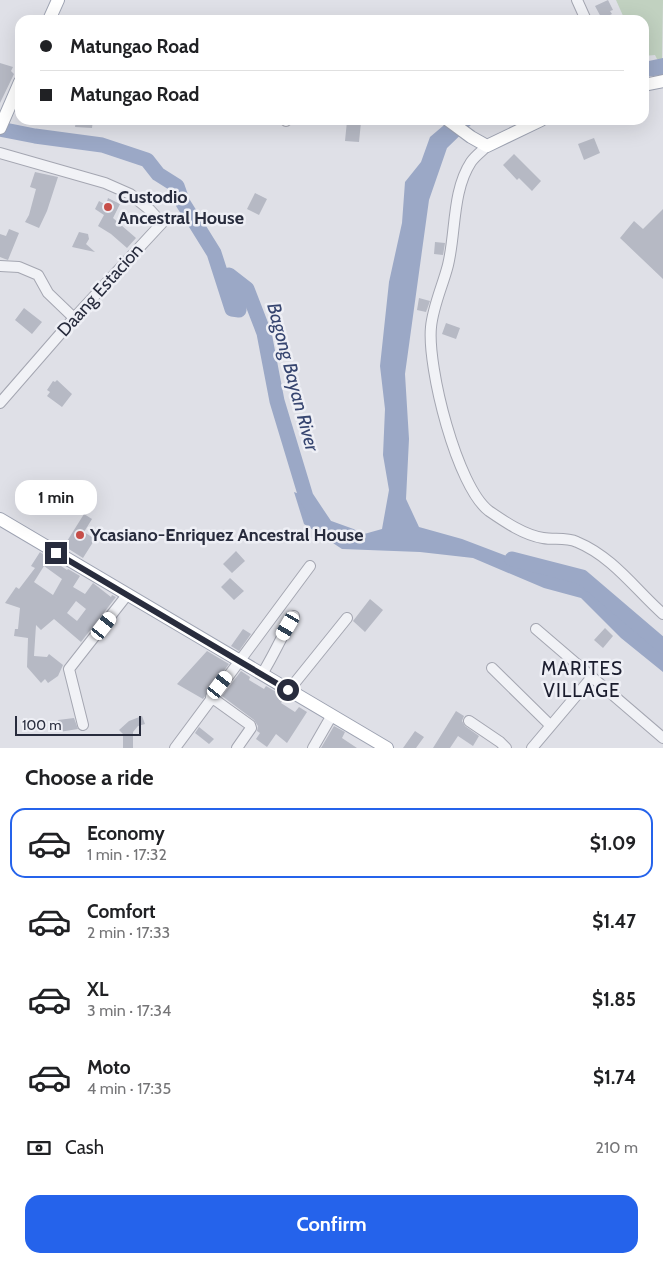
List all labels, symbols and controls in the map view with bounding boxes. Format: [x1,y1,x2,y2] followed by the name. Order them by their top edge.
[70,35,199,58] text: Matungao Road
[70,83,199,106] text: Matungao Road
[118,186,244,229] place label: Custodio Ancestral House
[102,201,114,213] marker: Custodio Ancestral House
[53,239,147,341] street label: Daang Estacion
[262,300,324,455] water label: Bagong Bayan River
[15,480,97,516] callout: 1 min
[38,488,74,507] text: 1 min
[89,524,363,546] place label: Ycasiano-Enriquez Ancestral House
[74,529,86,541] marker: Ycasiano-Enriquez Ancestral House
[45,542,67,564] route end
[274,609,301,643] car
[88,610,119,642] car
[541,657,623,702] district label: MARITES VILLAGE
[204,669,235,701] car
[277,679,299,701] route start
[15,713,141,736] scale bar
[22,716,62,734] text: 100 m
[25,764,154,791] text: Choose a ride
[27,821,72,866] icon: car
[87,822,165,845] text: Economy
[590,832,636,855] text: $1.09
[87,845,167,864] text: 1 min · 17:32
[27,899,72,944] icon: car
[87,900,156,923] text: Comfort
[592,910,636,933] text: $1.47
[87,923,170,942] text: 2 min · 17:33
[27,977,72,1022] icon: car
[87,978,108,1001] text: XL
[592,988,636,1011] text: $1.85
[87,1001,171,1020] text: 3 min · 17:34
[27,1055,72,1100] icon: car
[87,1056,131,1079] text: Moto
[593,1066,636,1089] text: $1.74
[87,1079,171,1098] text: 4 min · 17:35
[25,1134,53,1162] icon: cash
[65,1136,104,1159] text: Cash
[596,1138,638,1157] text: 210 m
[25,1195,638,1253] button: Confirm

